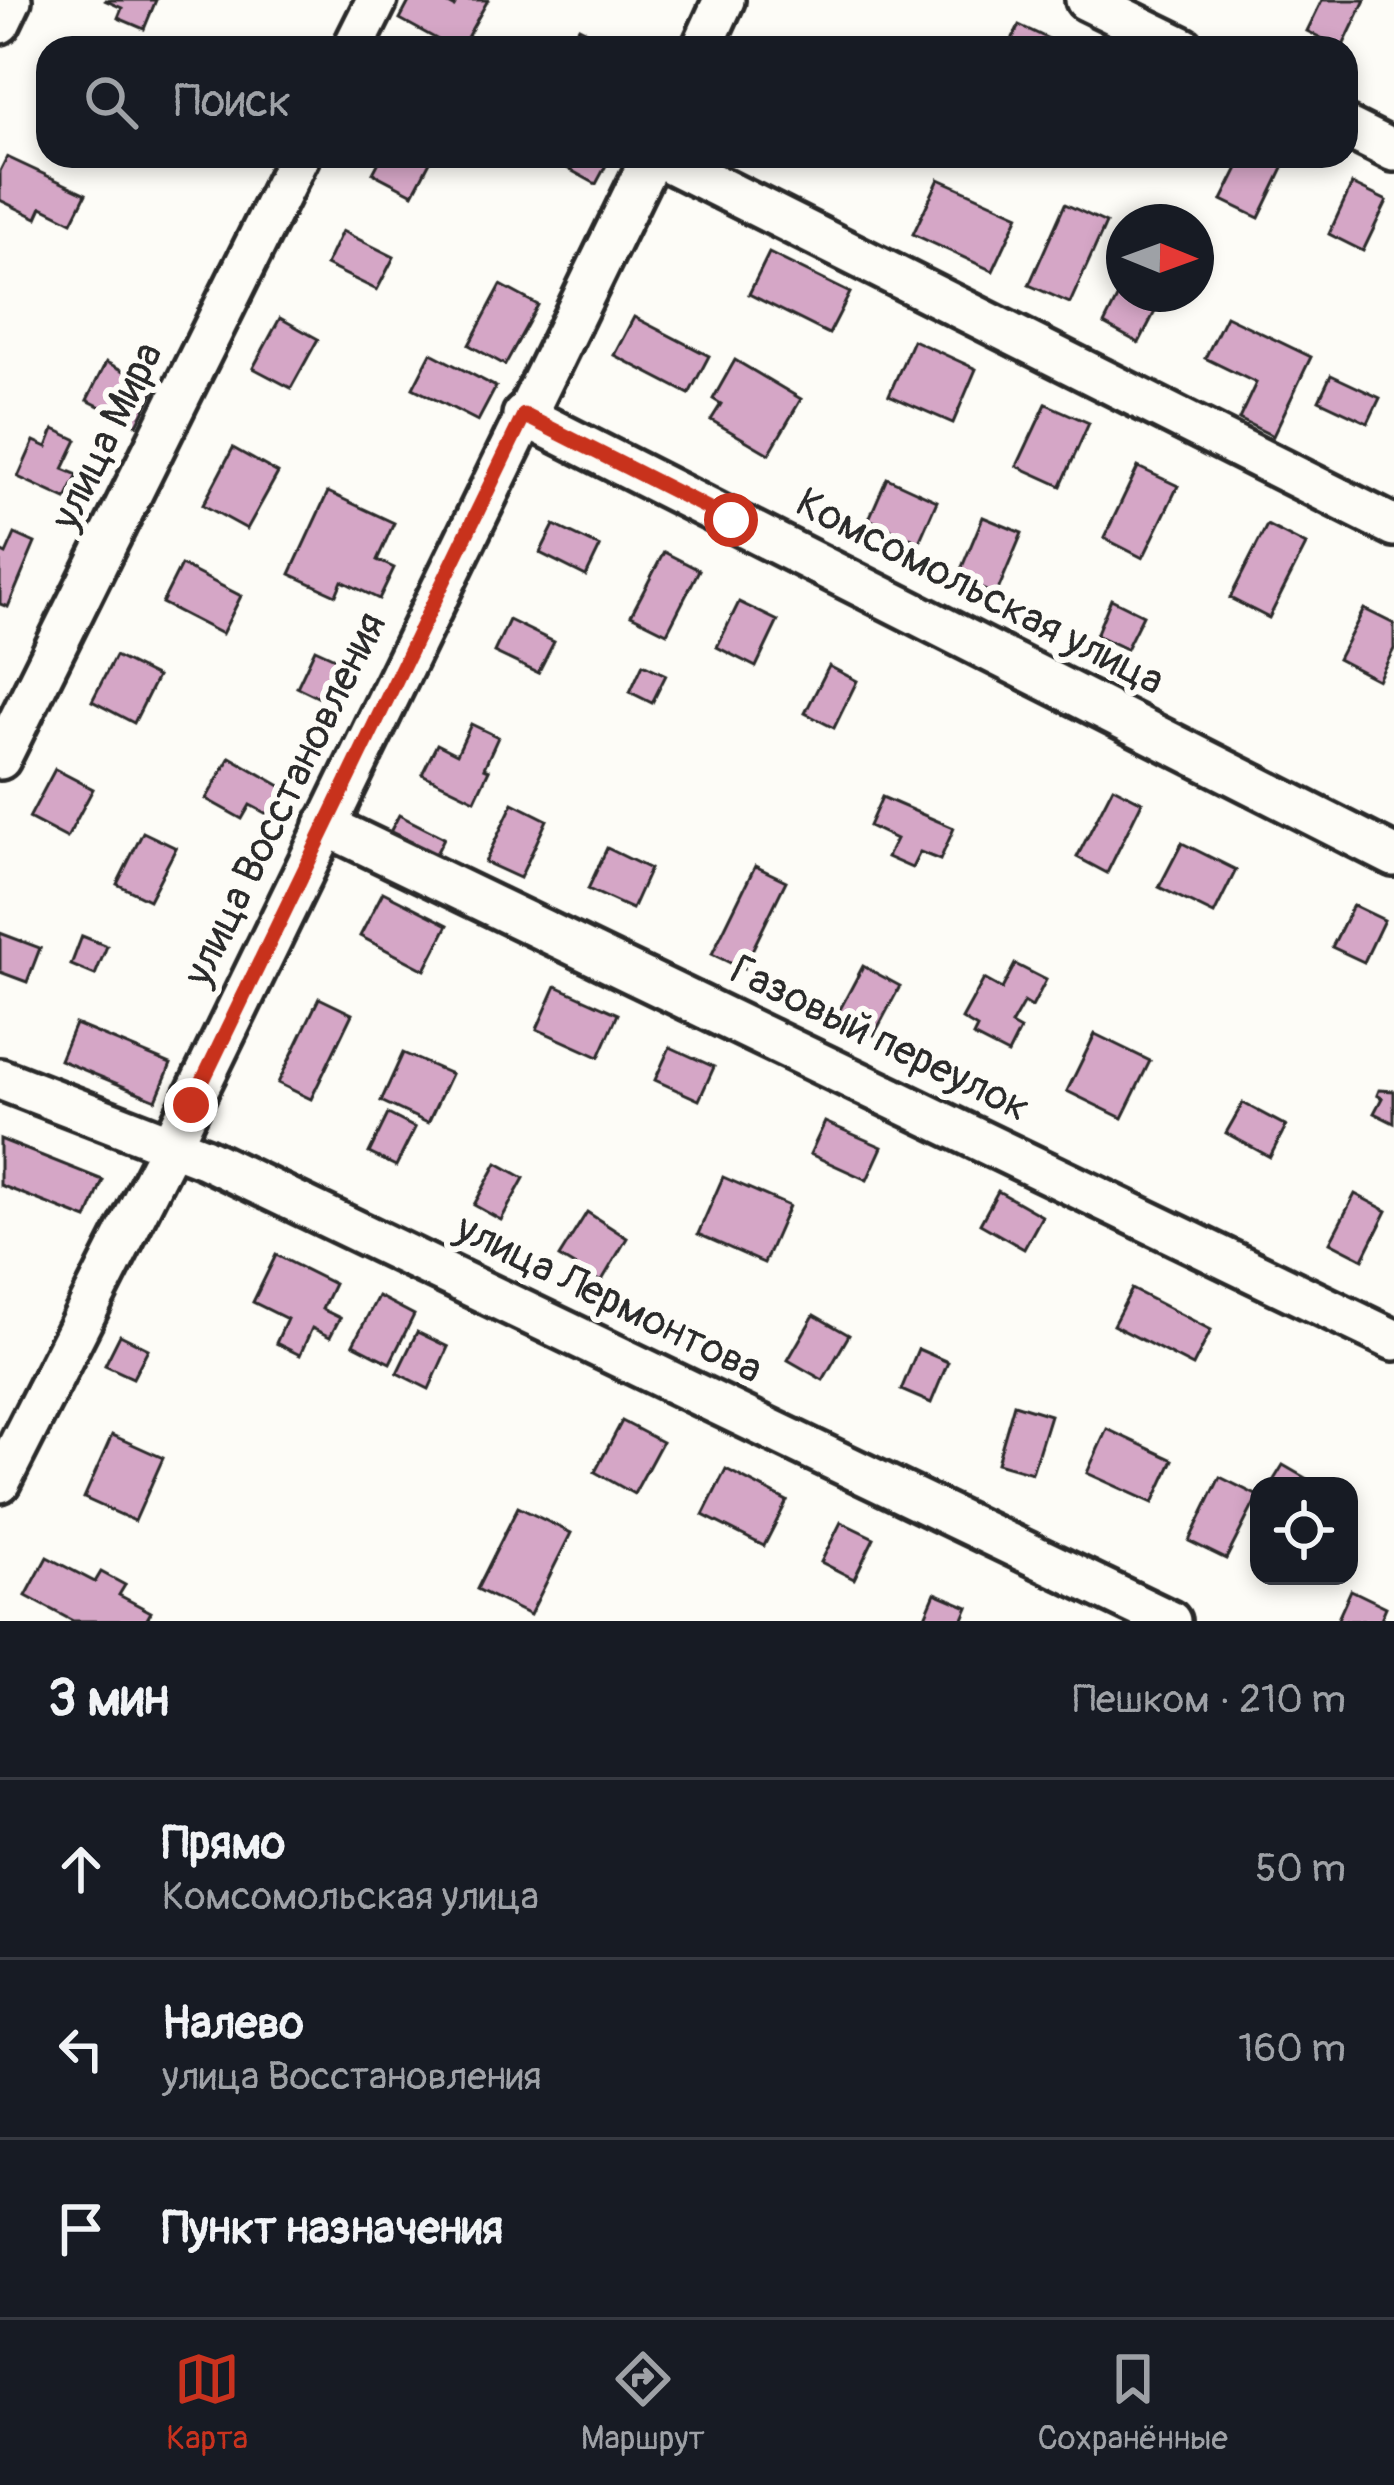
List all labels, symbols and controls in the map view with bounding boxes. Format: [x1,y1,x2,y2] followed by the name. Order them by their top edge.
[36,36,1358,168] search box
[78,69,144,135] icon: search
[174,74,291,130] text: Поиск
[1106,204,1214,312] north arrow
[39,334,175,539] street label: улица Мира
[787,477,1173,707] street label: Комсомольская улица
[704,493,758,547] route start
[172,604,398,995] street label: улица Восстановления
[722,944,1038,1134] street label: Газовый переулок
[164,1078,218,1132] route end
[446,1202,771,1396] street label: улица Лермонтова
[1250,1477,1358,1585] map controls
[1250,1477,1358,1585] button: locate
[48,1667,169,1731] text: 3 мин
[1073,1675,1346,1724] text: Пешком · 210 m
[162,1816,285,1872] text: Прямо
[48,1836,114,1902] icon: ahead
[1255,1844,1346,1893] text: 50 m
[162,1872,539,1921] text: Комсомольская улица
[162,1996,304,2052] text: Налево
[48,2016,114,2082] icon: left
[1238,2024,1346,2073] text: 160 m
[162,2052,542,2101] text: улица Восстановления
[48,2196,114,2262] icon: arrive
[162,2201,503,2257] text: Пункт назначения
[166,2346,248,2459] tab: Карта
[581,2346,705,2459] tab: Маршрут
[1037,2346,1228,2459] tab: Сохранённые

